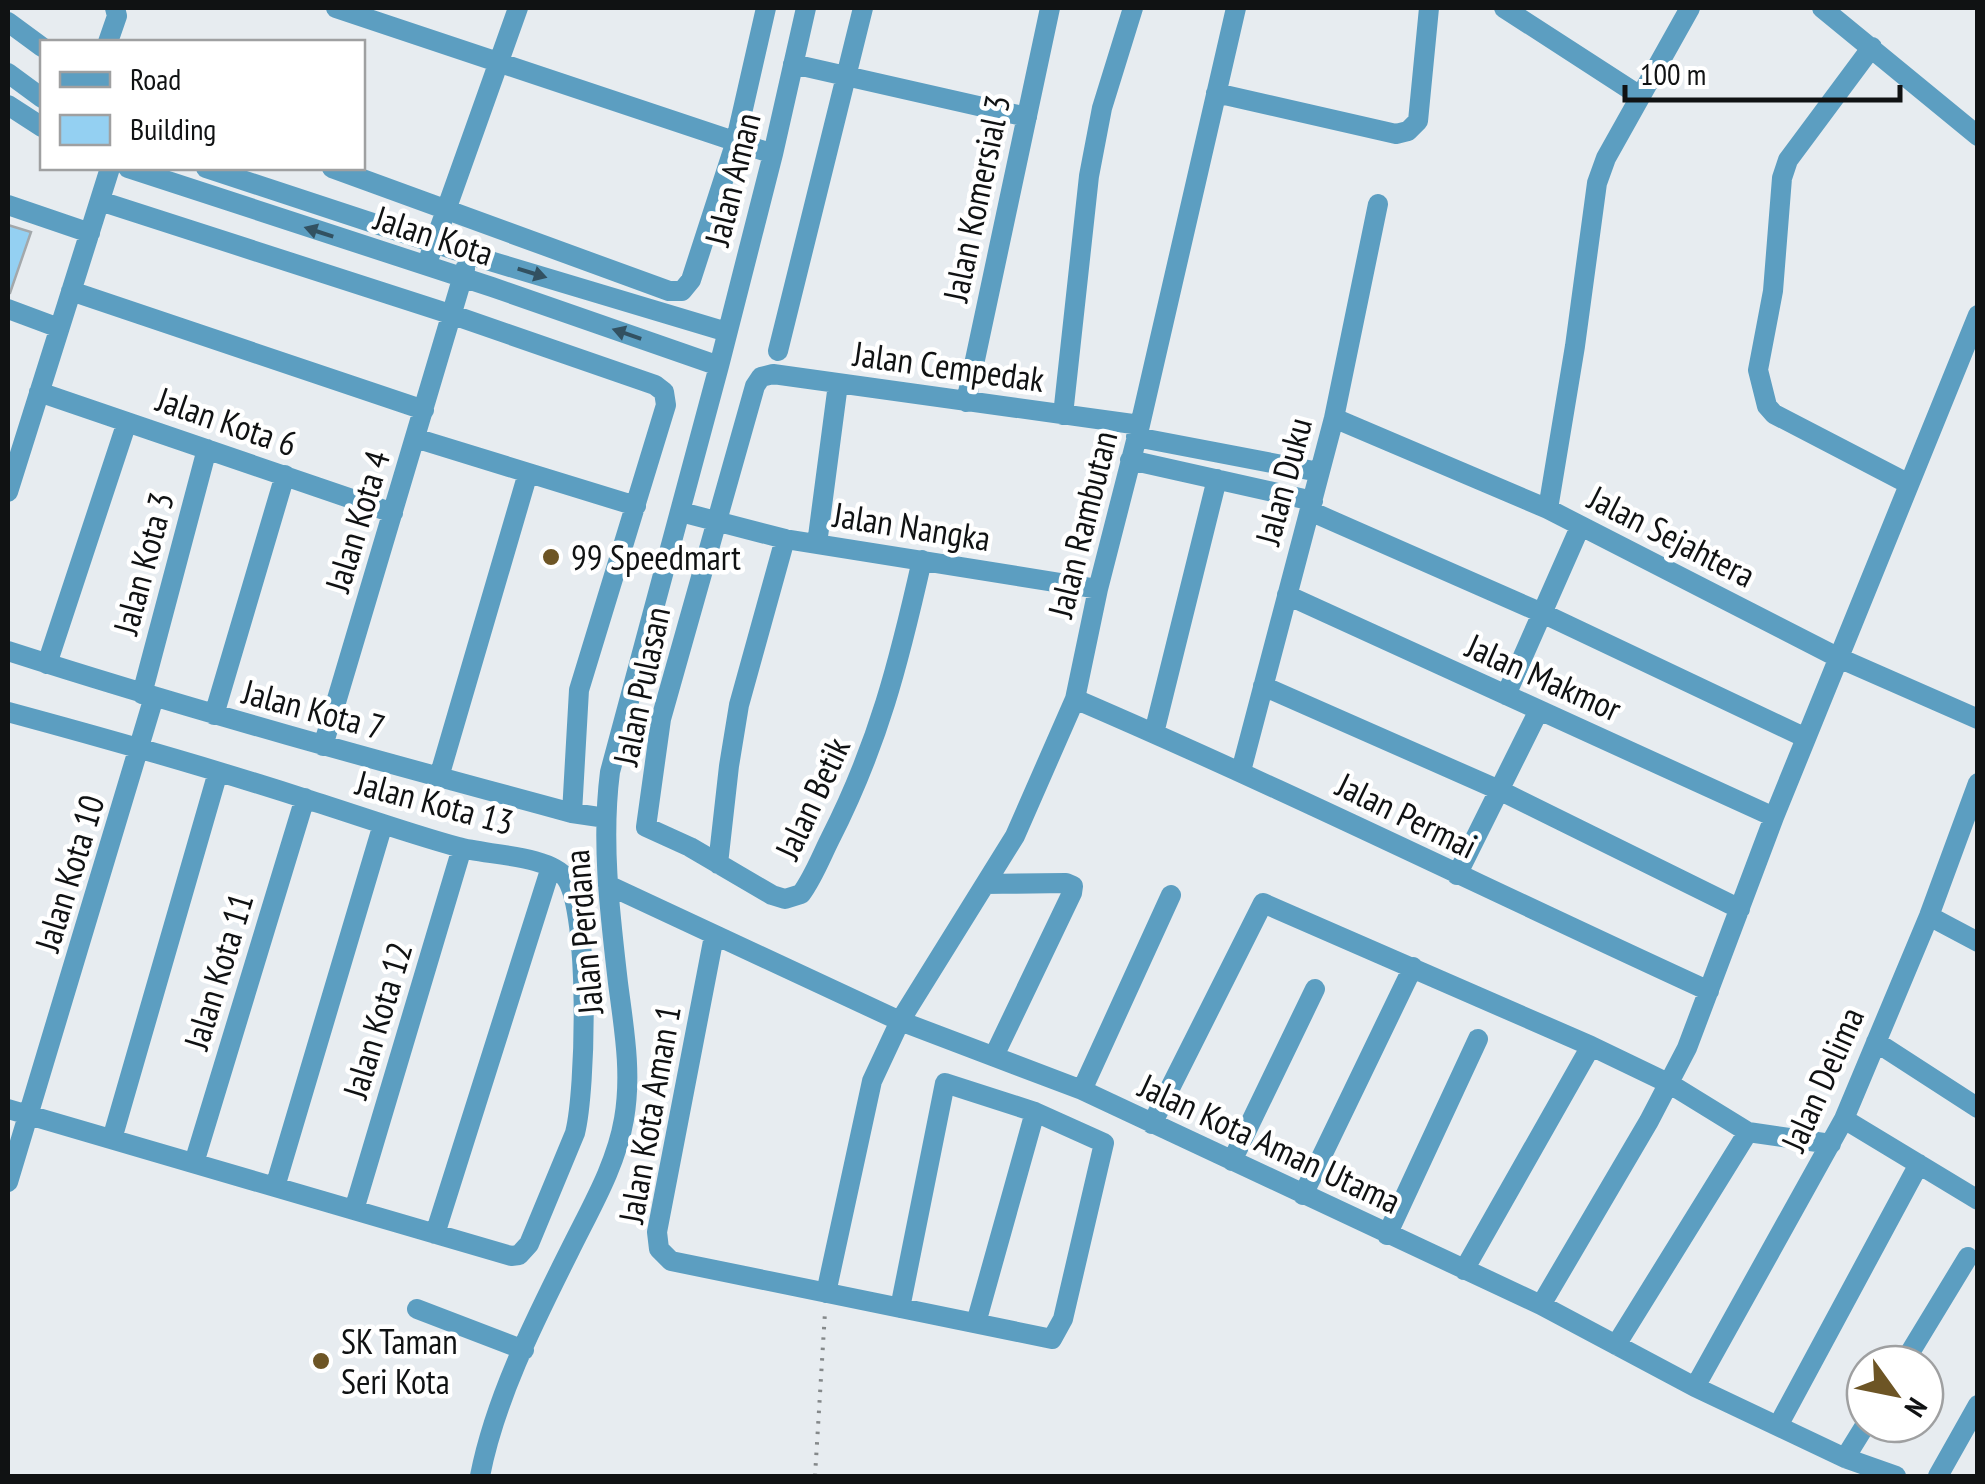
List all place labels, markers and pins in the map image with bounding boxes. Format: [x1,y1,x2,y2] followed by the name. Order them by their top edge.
[571,534,741,580] place label: 99 Speedmart
[540,546,562,568] marker: 99 Speedmart
[341,1318,458,1404] place label: SK Taman Seri Kota
[310,1350,332,1372] marker: SK Taman Seri Kota

